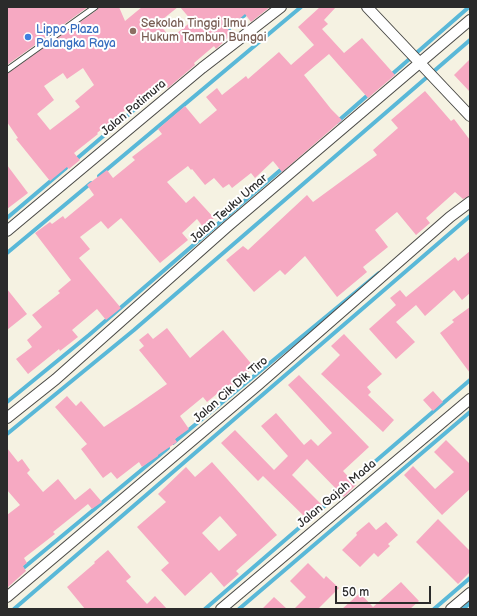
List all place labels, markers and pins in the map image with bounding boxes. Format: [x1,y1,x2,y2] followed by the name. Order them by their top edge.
[141,17,266,45] place label: Sekolah Tinggi Ilmu Hukum Tambun Bungai
[36,23,116,51] place label: Lippo Plaza Palangka Raya
[128,26,138,36] marker: Sekolah Tinggi Ilmu Hukum Tambun Bungai
[23,32,33,42] marker: Lippo Plaza Palangka Raya

